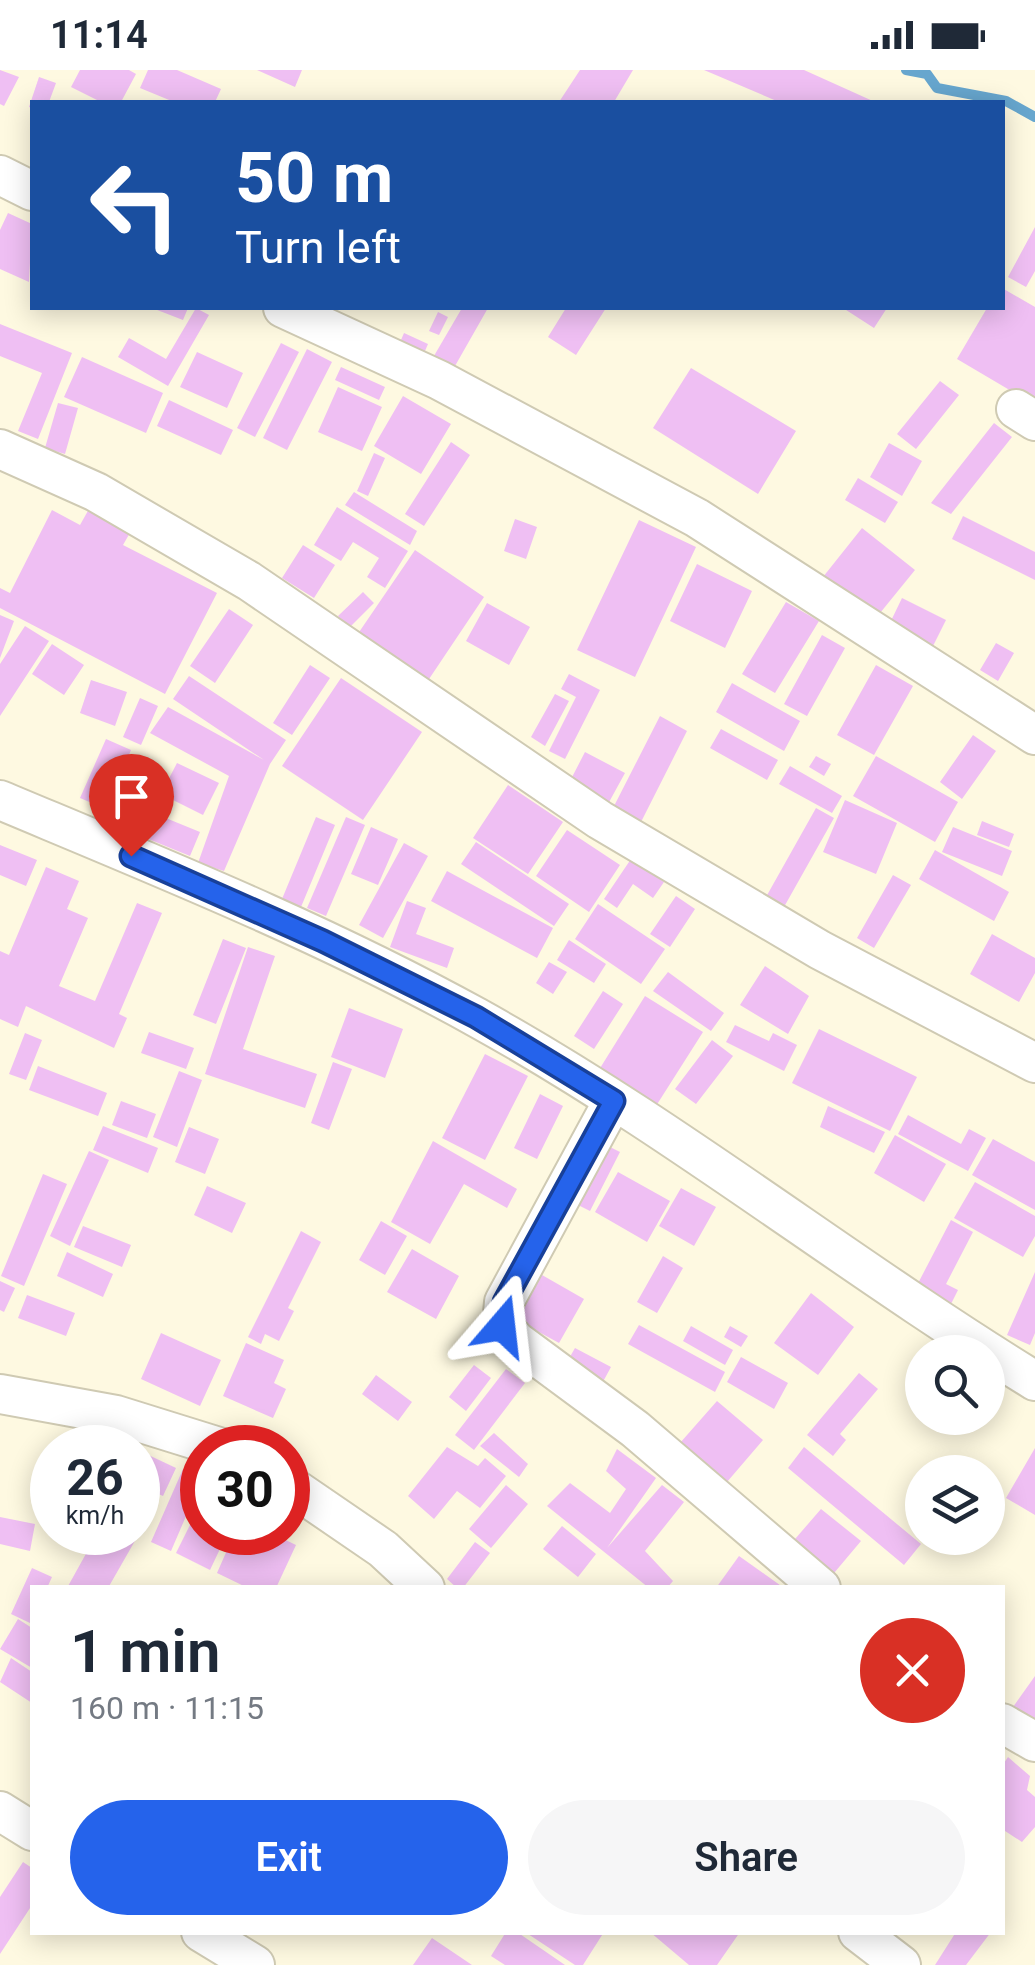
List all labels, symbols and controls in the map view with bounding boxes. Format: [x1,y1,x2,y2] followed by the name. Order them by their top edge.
[50,13,148,57] text: 11:14
[235,137,393,219] text: 50 m
[70,140,200,270] icon: left
[235,221,401,274] text: Turn left
[89,754,174,857] pin
[104,769,159,824] icon: arrive
[450,1274,554,1378] position arrow
[905,1335,1005,1555] map controls
[905,1335,1005,1435] button: search
[180,1425,310,1555] speed limit sign: 30
[66,1449,124,1507] text: 26
[905,1455,1005,1555] button: layers
[66,1501,124,1530] text: km/h
[70,1616,220,1687] text: 1 min
[860,1618,965,1723] button: close
[70,1689,264,1727] text: 160 m · 11:15
[70,1800,508,1915] button: Exit
[528,1800,965,1915] button: Share

